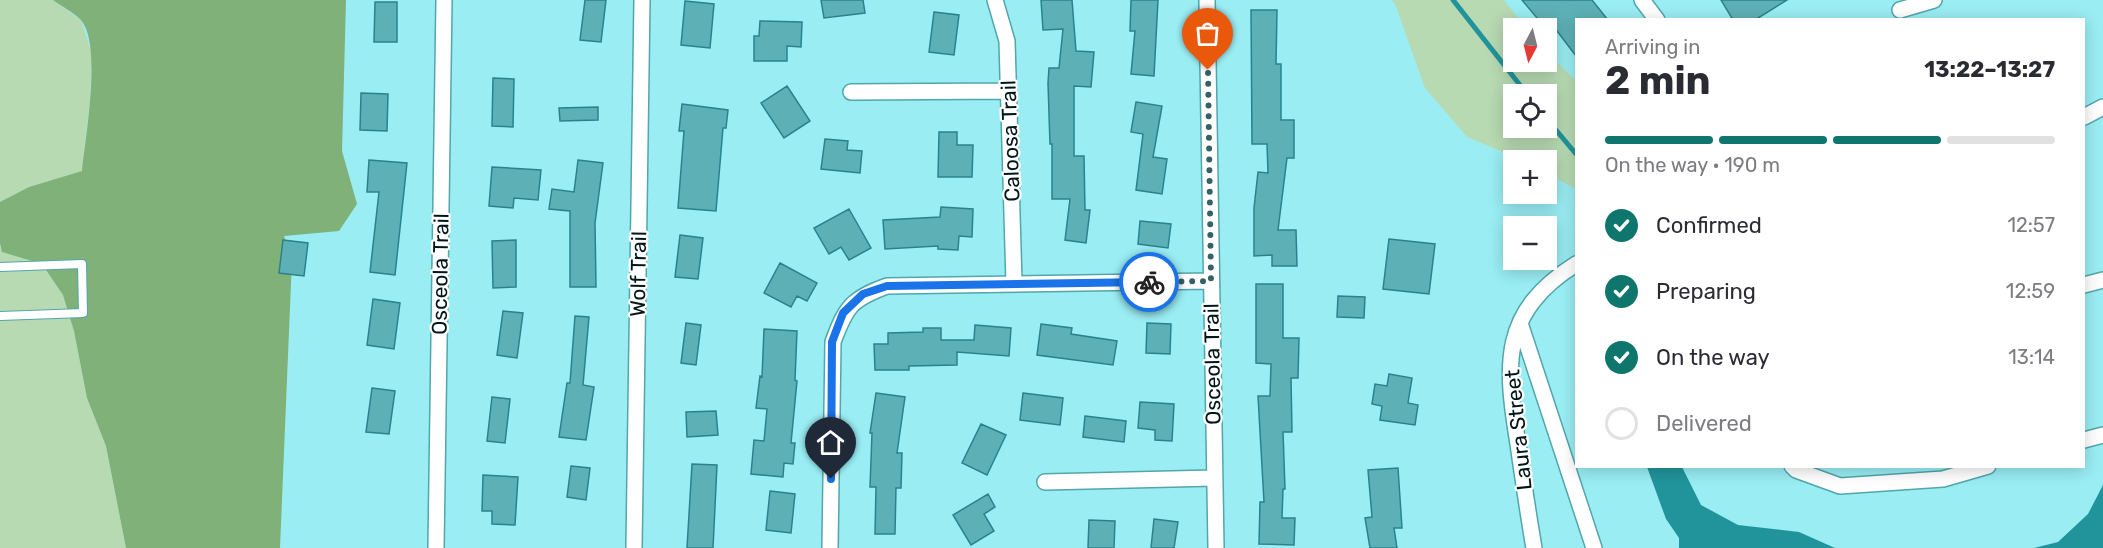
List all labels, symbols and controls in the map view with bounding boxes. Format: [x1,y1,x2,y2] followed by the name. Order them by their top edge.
[1182,8,1233,70] pin
[1191,17,1224,50] icon: bag
[1503,18,1557,72] north arrow
[1503,18,1557,270] map controls
[1605,35,1700,59] text: Arriving in
[1924,56,2055,83] text: 13:22–13:27
[1605,58,1711,104] text: 2 min
[995,80,1025,202] street label: Caloosa Trail
[1503,84,1557,138] button: locate
[1503,150,1557,204] button: +
[1605,153,1780,177] text: On the way · 190 m
[1605,209,1638,242] icon: check
[1656,212,1762,239] text: Confirmed
[426,213,454,335] street label: Osceola Trail
[2007,213,2055,237] text: 12:57
[1503,216,1557,270] button: −
[625,231,651,317] street label: Wolf Trail
[1119,252,1179,312] courier
[1133,266,1166,299] icon: bike
[1605,275,1638,308] icon: check
[1656,278,1756,305] text: Preparing
[2006,279,2055,303] text: 12:59
[1198,303,1226,425] street label: Osceola Trail
[1605,341,1638,374] icon: check
[1656,344,1770,371] text: On the way
[2008,345,2055,369] text: 13:14
[1499,368,1537,492] street label: Laura Street
[1656,410,1752,437] text: Delivered
[805,417,856,479] pin
[814,426,847,459] icon: home

